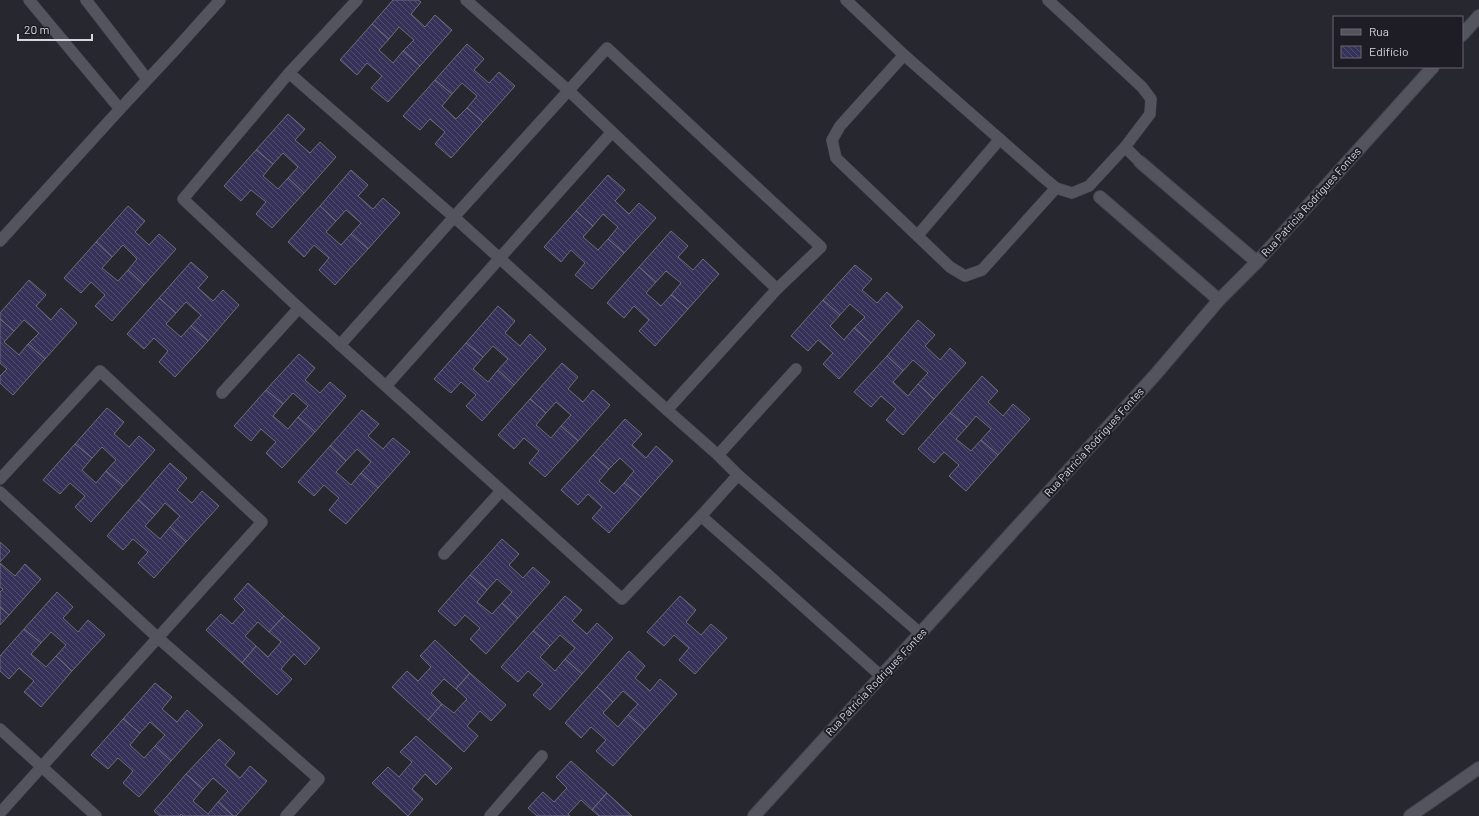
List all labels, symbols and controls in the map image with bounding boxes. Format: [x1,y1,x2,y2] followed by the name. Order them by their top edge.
[18,16,92,42] scale bar
[1333,16,1463,68] legend
[24,22,50,36] text: 20 m
[1369,24,1389,38] text: Rua
[1369,44,1409,58] text: Edifício
[1258,144,1363,259] street label: Rua Patrícia Rodrigues Fontes
[1041,384,1146,499] street label: Rua Patrícia Rodrigues Fontes
[822,625,929,738] street label: Rua Patrícia Rodrigues Fontes

